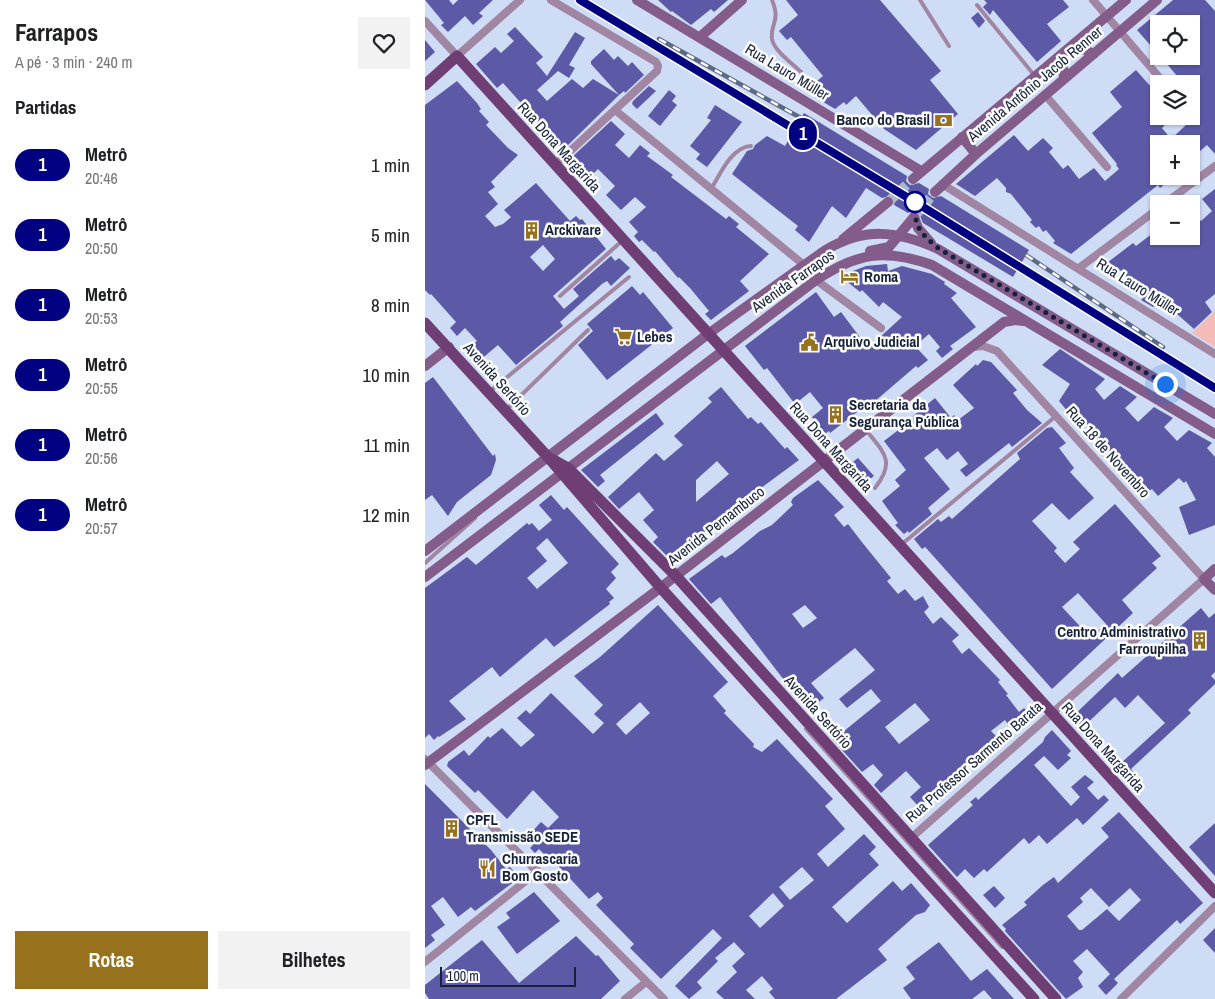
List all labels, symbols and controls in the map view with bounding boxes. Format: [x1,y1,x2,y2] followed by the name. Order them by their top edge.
[1150,15,1200,245] map controls
[1150,15,1200,65] button: locate
[15,16,98,48] text: Farrapos
[358,17,410,69] button: heart
[962,21,1107,147] street label: Avenida Antônio Jacob Renner
[741,38,833,105] street label: Rua Lauro Müller
[15,51,132,73] text: A pé · 3 min · 240 m
[1150,75,1200,125] button: layers
[15,94,76,120] text: Partidas
[513,97,606,196] street label: Rua Dona Margarida
[836,109,930,130] place label: Banco do Brasil
[934,110,954,130] bank icon: Banco do Brasil
[787,118,819,150] line badge: 1
[799,121,807,146] text: 1
[1150,135,1200,185] button: +
[85,141,127,167] text: Metrô
[38,152,47,177] text: 1
[371,152,410,178] text: 1 min
[85,167,118,189] text: 20:46
[904,191,926,213] unlabelled marker
[1150,195,1200,245] button: −
[85,211,127,237] text: Metrô
[545,219,601,240] place label: Arckivare
[521,220,541,240] building icon: Arckivare
[38,222,47,247] text: 1
[371,222,410,248] text: 5 min
[85,237,118,259] text: 20:50
[746,244,838,318] street label: Avenida Farrapos
[1093,253,1184,320] street label: Rua Lauro Müller
[864,266,898,287] place label: Roma
[840,267,860,287] hotel icon: Roma
[85,281,127,307] text: Metrô
[38,292,47,317] text: 1
[371,292,410,318] text: 8 min
[85,307,118,329] text: 20:53
[637,326,673,347] place label: Lebes
[613,327,633,347] supermarket icon: Lebes
[824,331,920,352] place label: Arquivo Judicial
[800,332,820,352] public building icon: Arquivo Judicial
[458,337,536,420] street label: Avenida Sertório
[85,351,127,377] text: Metrô
[38,362,47,387] text: 1
[362,362,410,388] text: 10 min
[1153,372,1178,397] your location
[85,377,118,399] text: 20:55
[849,394,959,432] place label: Secretaria da Segurança Pública
[785,397,878,496] street label: Rua Dona Margarida
[1061,401,1155,502] street label: Rua 18 de Novembro
[825,404,845,424] building icon: Secretaria da Segurança Pública
[85,421,127,447] text: Metrô
[38,432,47,457] text: 1
[364,432,410,458] text: 11 min
[85,447,118,469] text: 20:56
[662,481,769,571] street label: Avenida Pernambuco
[85,491,127,517] text: Metrô
[38,502,47,527] text: 1
[362,502,410,528] text: 12 min
[85,517,118,539] text: 20:57
[1057,621,1186,659] place label: Centro Administrativo Farroupilha
[1190,631,1210,651] building icon: Centro Administrativo Farroupilha
[779,670,857,753] street label: Avenida Sertório
[901,696,1047,827] street label: Rua Professor Sarmento Barata
[1057,697,1150,796] street label: Rua Dona Margarida
[466,809,578,847] place label: CPFL Transmissão SEDE
[442,819,462,839] building icon: CPFL Transmissão SEDE
[502,848,578,886] place label: Churrascaria Bom Gosto
[478,858,498,878] restaurant icon: Churrascaria Bom Gosto
[15,931,208,989] button: Rotas
[218,931,410,989] button: Bilhetes
[440,964,576,987] scale bar
[447,967,479,985] text: 100 m

